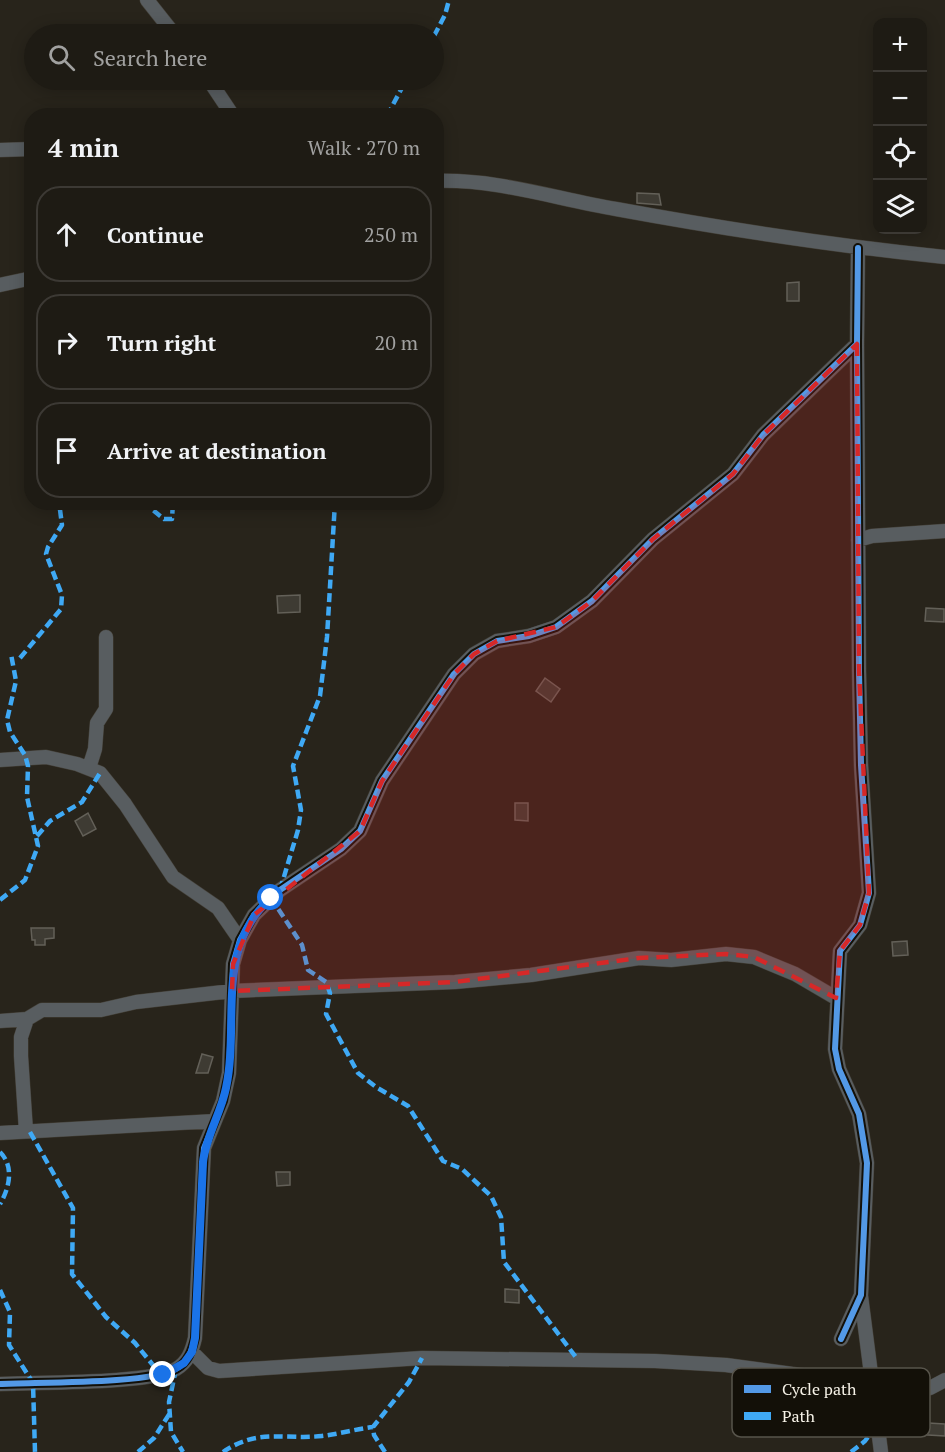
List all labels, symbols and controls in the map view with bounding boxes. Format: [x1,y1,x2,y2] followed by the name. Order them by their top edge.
[873,18,927,234] map controls
[873,18,927,72] button: +
[24,24,444,90] search box
[45,41,78,74] icon: search
[93,43,207,72] text: Search here
[873,72,927,126] button: −
[873,126,927,180] button: locate
[48,130,119,164] text: 4 min
[308,134,420,161] text: Walk · 270 m
[873,180,927,234] button: layers
[50,218,83,251] icon: ahead
[107,220,204,249] text: Continue
[364,221,418,248] text: 250 m
[50,326,83,359] icon: right
[107,328,216,357] text: Turn right
[375,329,418,356] text: 20 m
[50,434,83,467] icon: arrive
[107,436,326,465] text: Arrive at destination
[257,884,283,910] route start
[149,1361,175,1387] route end
[732,1368,930,1437] legend
[782,1378,857,1400] text: Cycle path
[782,1405,816,1427] text: Path

